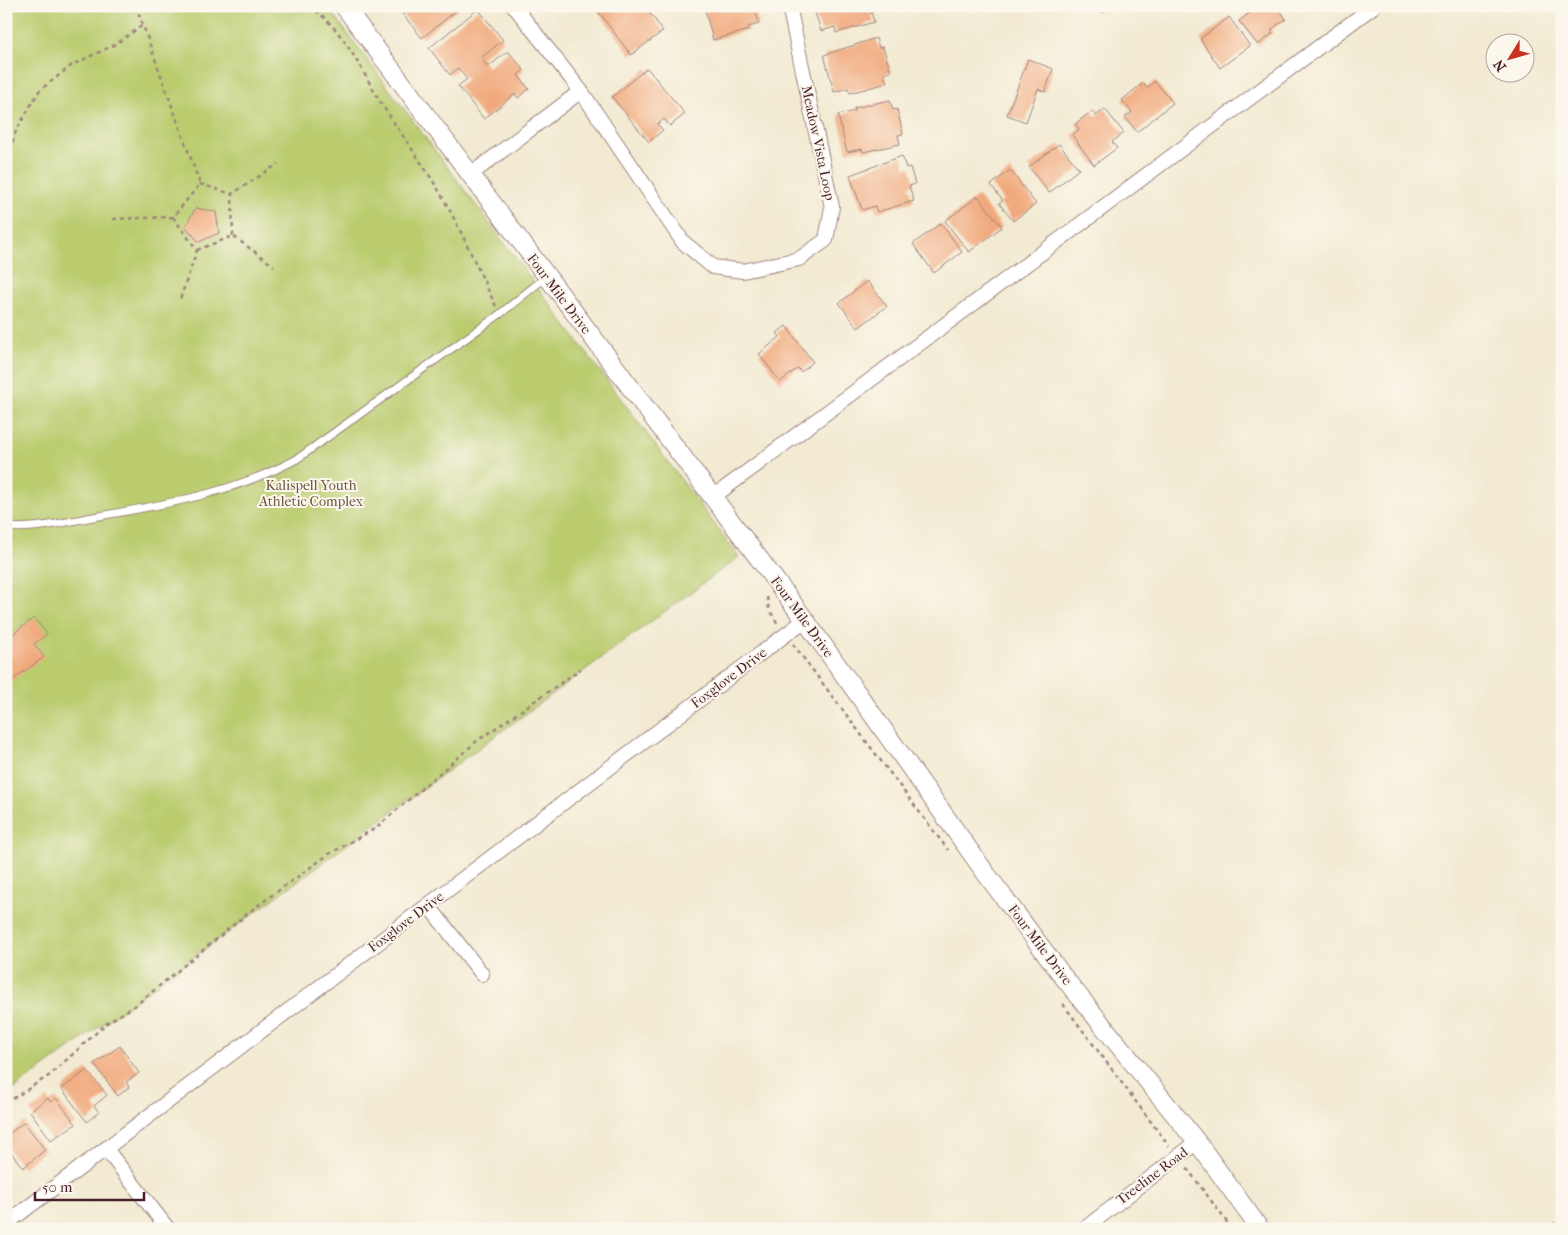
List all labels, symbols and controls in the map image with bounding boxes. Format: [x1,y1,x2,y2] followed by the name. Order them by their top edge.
[1486,32,1536,82] north arrow
[1490,56,1510,75] text: N
[798,84,839,202] street label: Meadow Vista Loop
[523,250,595,338] street label: Four Mile Drive
[258,477,364,510] park label: Kalispell Youth Athletic Complex
[767,573,837,661] street label: Four Mile Drive
[688,644,770,712] street label: Foxglove Drive
[365,888,447,956] street label: Foxglove Drive
[1004,901,1076,989] street label: Four Mile Drive
[1113,1143,1191,1208] street label: Treeline Road
[35,1170,144,1202] scale bar
[42,1178,73,1196] text: 50 m

